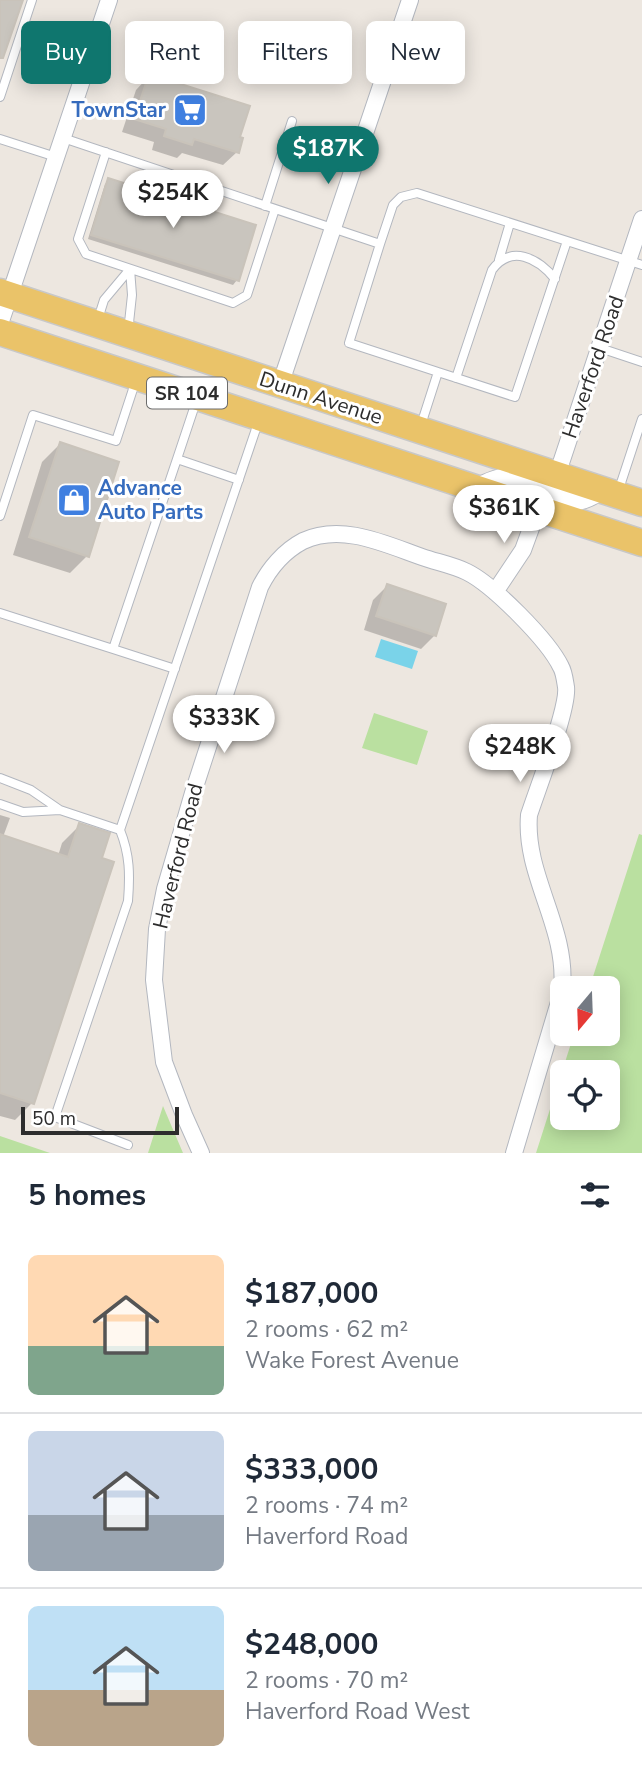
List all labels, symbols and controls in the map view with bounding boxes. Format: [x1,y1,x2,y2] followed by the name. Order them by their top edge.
[21,21,111,84] chip: Buy
[125,21,224,84] chip: Rent
[238,21,352,84] chip: Filters
[366,21,465,84] chip: New
[171,91,209,129] supermarket icon: TownStar
[72,96,167,124] place label: TownStar
[279,127,377,186] pin: $187K
[293,133,363,164] text: $187K
[124,170,222,230] pin: $254K
[138,177,208,208] text: $254K
[555,292,631,442] street label: Haverford Road
[256,365,386,431] street label: Dunn Avenue
[147,378,227,408] road number: SR 104
[98,474,203,526] place label: Advance Auto Parts
[55,481,93,519] shop icon: Advance Auto Parts
[455,486,553,545] pin: $361K
[469,492,539,523] text: $361K
[175,696,273,755] pin: $333K
[189,702,259,733] text: $333K
[471,724,569,784] pin: $248K
[485,731,555,762] text: $248K
[146,780,210,932] street label: Haverford Road
[550,976,620,1046] north arrow
[550,976,620,1130] map controls
[550,1060,620,1130] button: locate
[21,1104,178,1136] scale bar
[32,1106,76,1132] text: 50 m
[28,1175,146,1216] text: 5 homes
[576,1176,614,1214] icon: filters
[245,1273,378,1314] text: $187,000
[84,1283,168,1367] icon: home
[245,1314,408,1345] text: 2 rooms · 62 m²
[245,1345,459,1376] text: Wake Forest Avenue
[245,1449,378,1490] text: $333,000
[84,1459,168,1543] icon: home
[245,1490,408,1521] text: 2 rooms · 74 m²
[245,1521,408,1552] text: Haverford Road
[245,1624,378,1665] text: $248,000
[84,1634,168,1718] icon: home
[245,1665,408,1696] text: 2 rooms · 70 m²
[245,1696,470,1727] text: Haverford Road West

